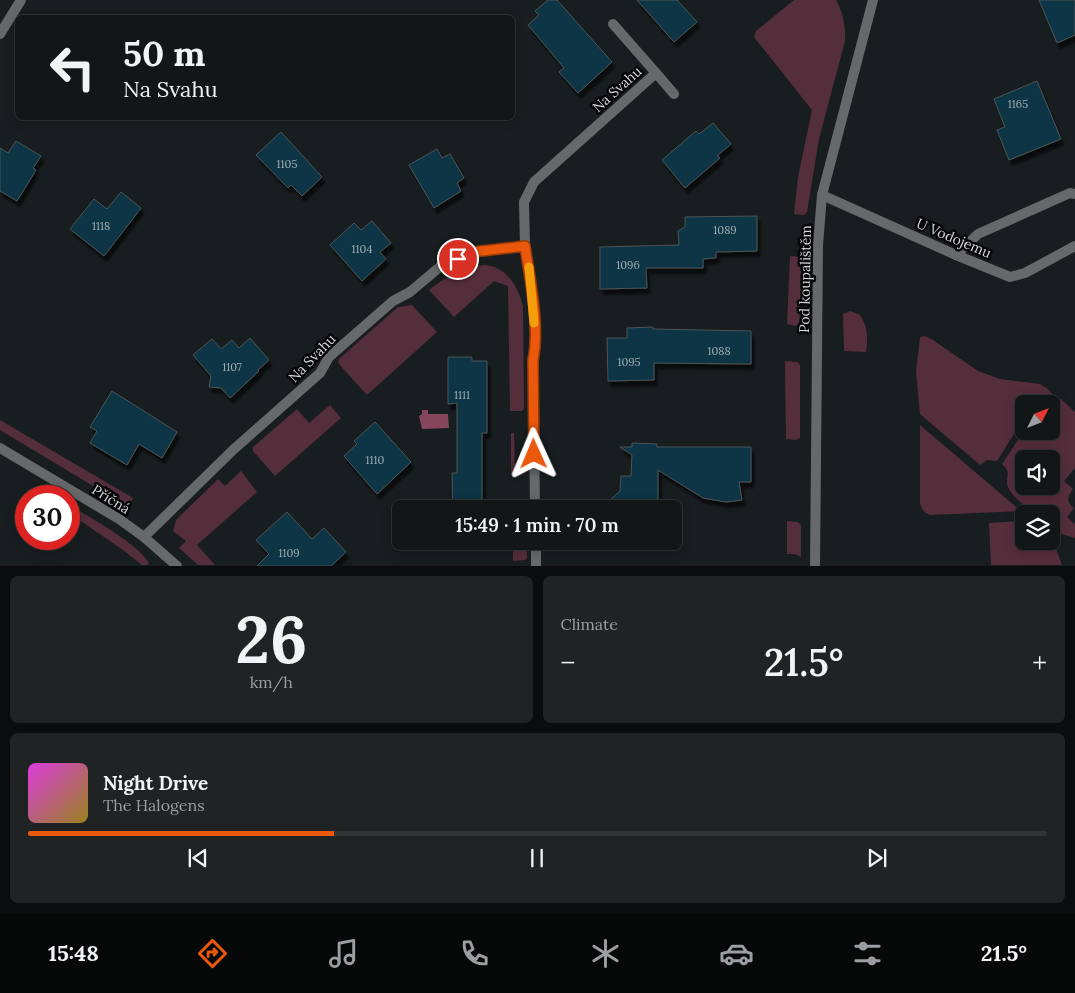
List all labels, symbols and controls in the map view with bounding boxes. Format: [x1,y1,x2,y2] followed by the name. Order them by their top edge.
[123,31,206,76] text: 50 m
[40,35,105,100] icon: left
[589,62,645,116] street label: Na Svahu
[123,75,218,103] text: Na Svahu
[1008,97,1028,111] house number: 1165
[277,157,297,171] house number: 1105
[914,214,994,262] street label: U Vodojemu
[92,219,110,233] house number: 1118
[713,223,737,237] house number: 1089
[795,224,815,333] street label: Pod koupalištěm
[437,238,479,280] pin
[352,242,372,256] house number: 1104
[444,245,472,273] icon: arrive
[616,258,640,272] house number: 1096
[285,330,339,386] street label: Na Svahu
[707,344,731,358] house number: 1088
[617,355,641,369] house number: 1095
[222,360,242,374] house number: 1107
[454,388,470,402] house number: 1111
[1015,395,1060,440] north arrow
[1015,395,1060,550] map controls
[507,427,559,479] position arrow
[1015,450,1060,495] button: sound
[366,453,385,467] house number: 1110
[89,480,133,518] street label: Příčná
[15,485,80,550] speed limit sign: 30
[1015,505,1060,550] button: layers
[455,513,619,537] text: 15:49 · 1 min · 70 m
[278,546,300,560] house number: 1109
[235,598,307,681] text: 26
[561,614,618,634] text: Climate
[764,638,844,686] text: 21.5°
[561,645,575,681] text: −
[1032,645,1047,681] text: +
[250,672,293,692] text: km/h
[103,771,208,795] text: Night Drive
[103,795,205,815] text: The Halogens
[184,844,212,872] icon: previous
[523,844,551,872] icon: pause
[863,844,891,872] icon: next
[195,936,230,971] icon: directions
[326,936,361,971] icon: music
[457,936,492,971] icon: phone
[588,936,623,971] icon: climate
[719,936,754,971] icon: car
[850,936,885,971] icon: filters
[48,939,99,967] text: 15:48
[981,939,1027,967] text: 21.5°

